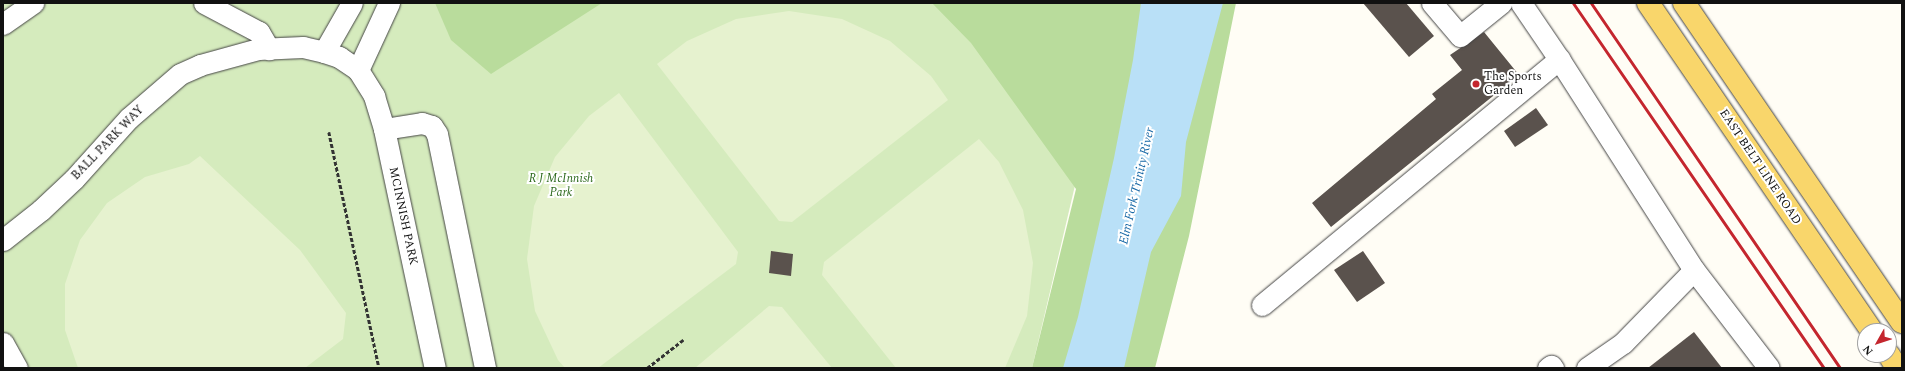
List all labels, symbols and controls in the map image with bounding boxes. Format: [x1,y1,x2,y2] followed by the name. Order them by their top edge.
[1484,70,1542,98] place label: The Sports Garden
[1471,79,1481,89] marker: The Sports Garden
[69,103,147,183] street label: BALL PARK WAY
[1716,107,1804,227] street label: EAST BELT LINE ROAD
[1116,126,1158,246] water label: Elm Fork Trinity River
[386,166,420,266] street label: MCINNISH PARK
[529,172,593,200] park label: R J McInnish Park
[1857,323,1897,363] north arrow
[1859,341,1878,359] text: N

